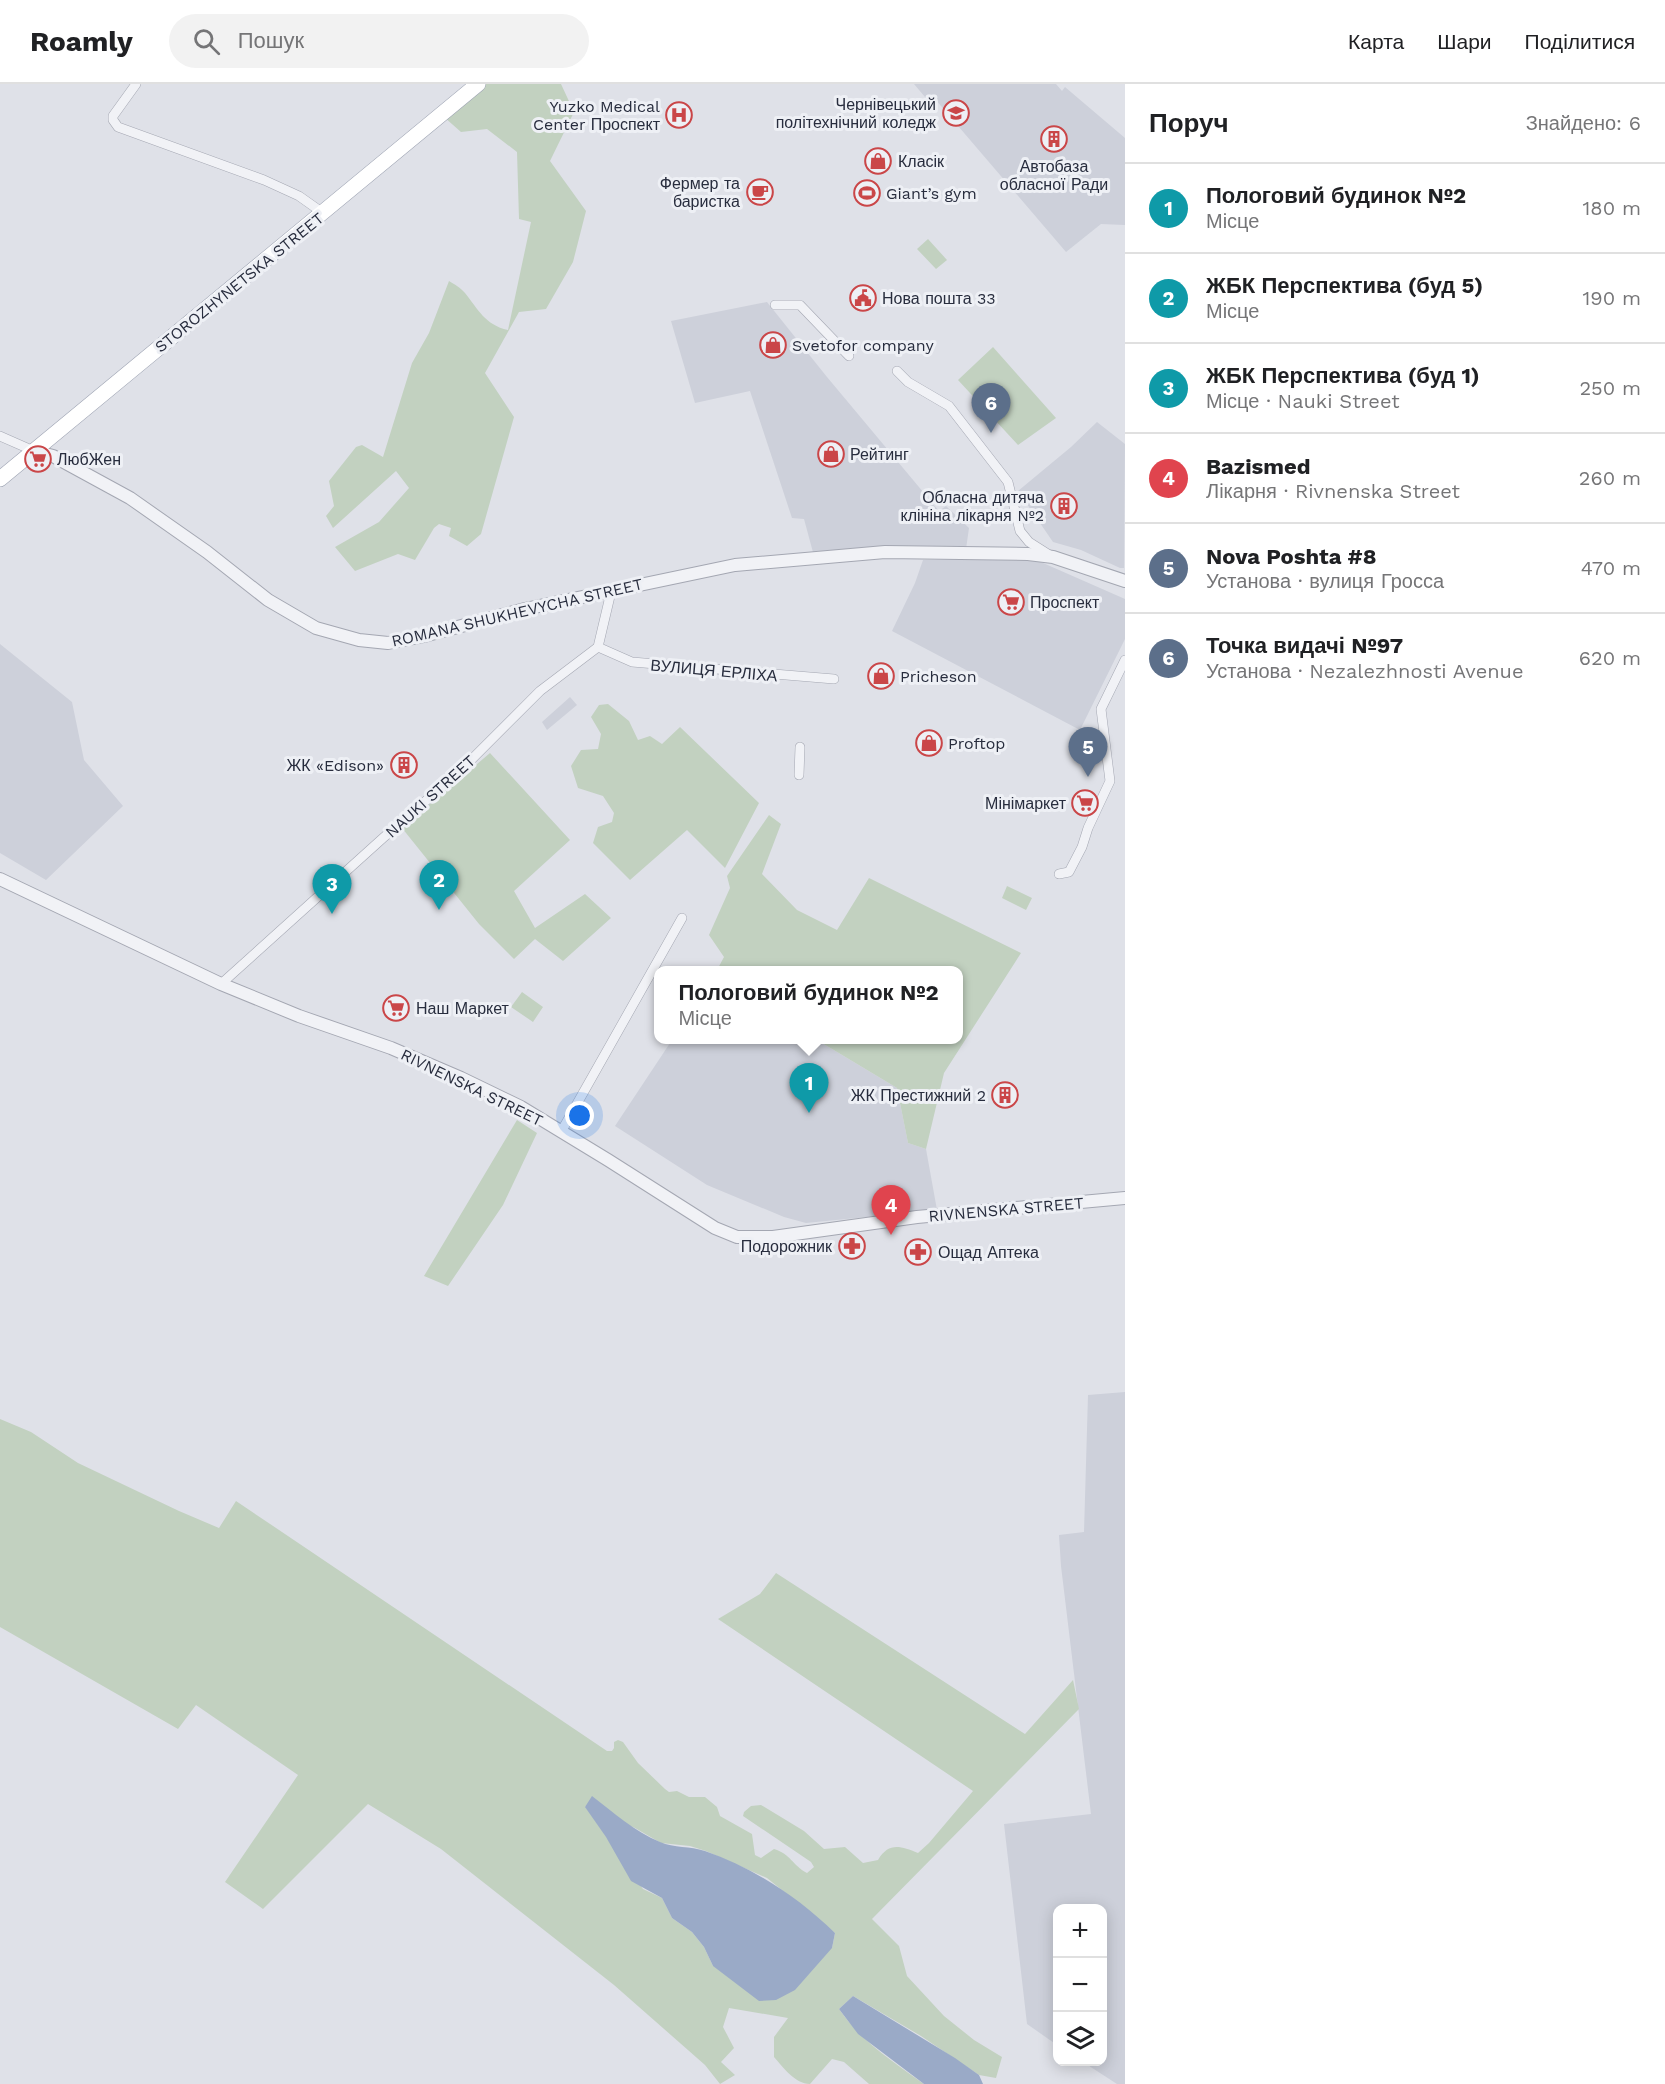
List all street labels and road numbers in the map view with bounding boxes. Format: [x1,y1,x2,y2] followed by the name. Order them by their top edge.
[151,208,328,356] street label: STOROZHYNETSKA STREET
[390,574,645,651] street label: ROMANA SHUKHEVYCHA STREET
[650,655,779,686] street label: ВУЛИЦЯ ЕРЛІХА
[382,751,479,842] street label: NAUKI STREET
[398,1045,546,1130] street label: RIVNENSKA STREET
[928,1193,1085,1226] street label: RIVNENSKA STREET

